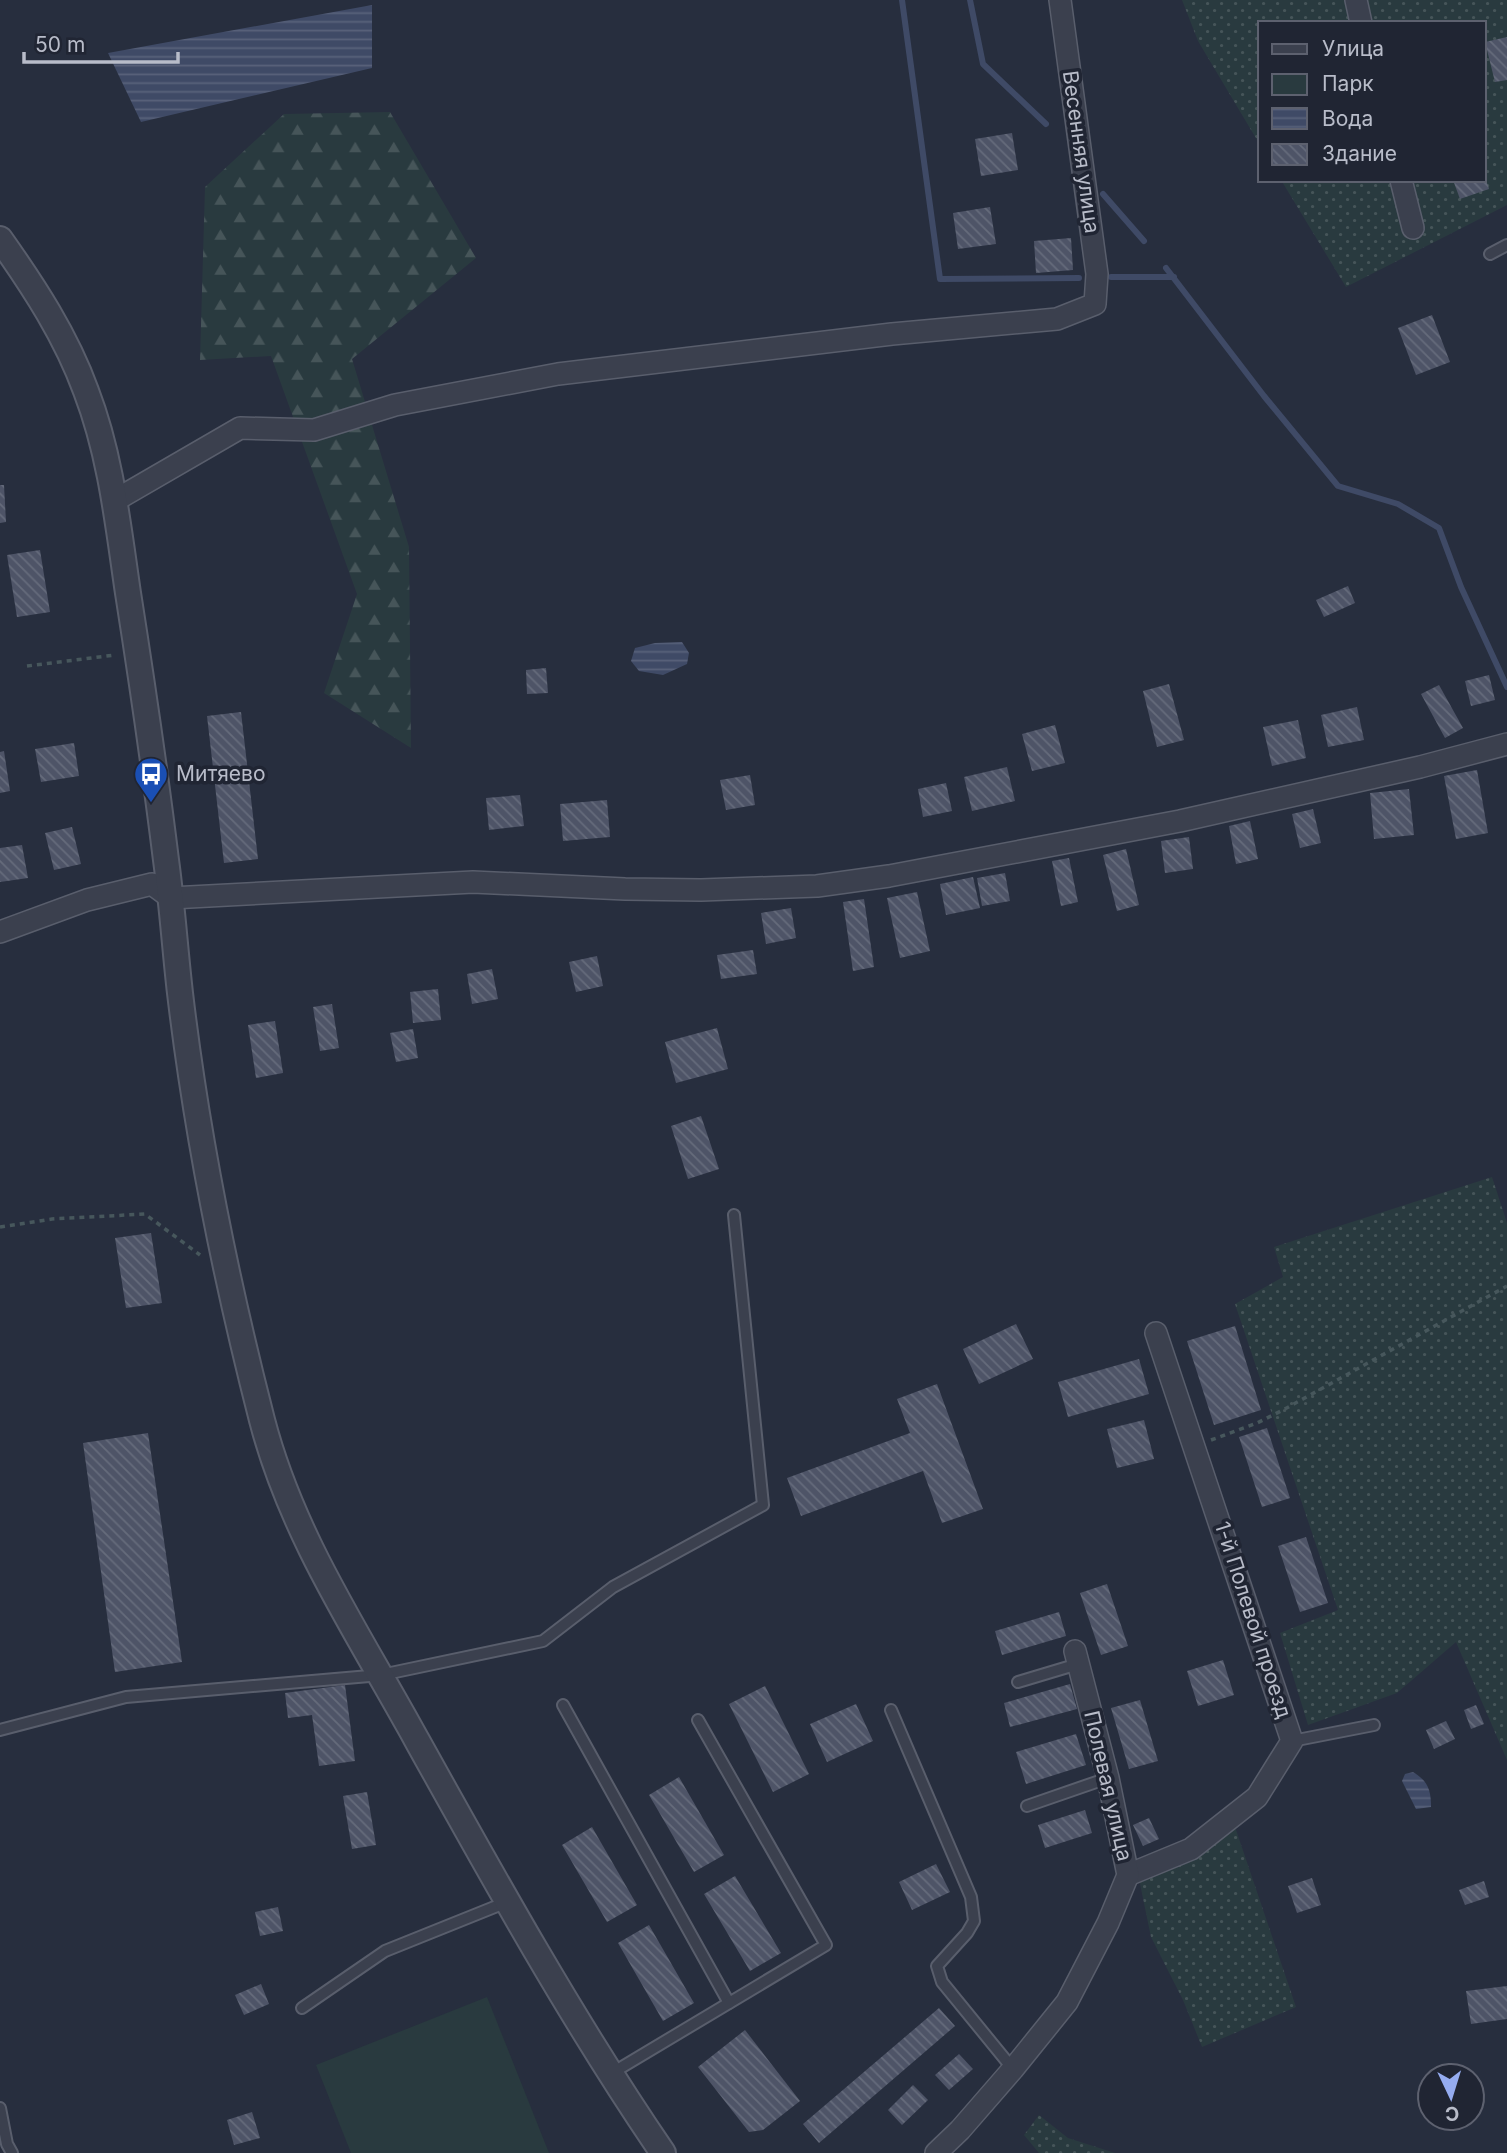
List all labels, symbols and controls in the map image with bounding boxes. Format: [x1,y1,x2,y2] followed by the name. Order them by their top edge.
[24,21,178,65] scale bar
[1258,21,1486,182] legend
[35,32,85,57] text: 50 m
[1322,36,1384,61] text: Улица
[1058,69,1105,235] street label: Весенняя улица
[1322,71,1374,96] text: Парк
[1322,106,1373,131] text: Вода
[1322,141,1397,166] text: Здание
[132,755,170,804] bus stop icon: Митяево
[176,761,266,786] place label: Митяево
[1210,1518,1297,1721] street label: 1-й Полевой проезд
[1079,1708,1138,1863] street label: Полевая улица
[1416,2062,1486,2132] north arrow
[1444,2101,1460,2125] text: С

